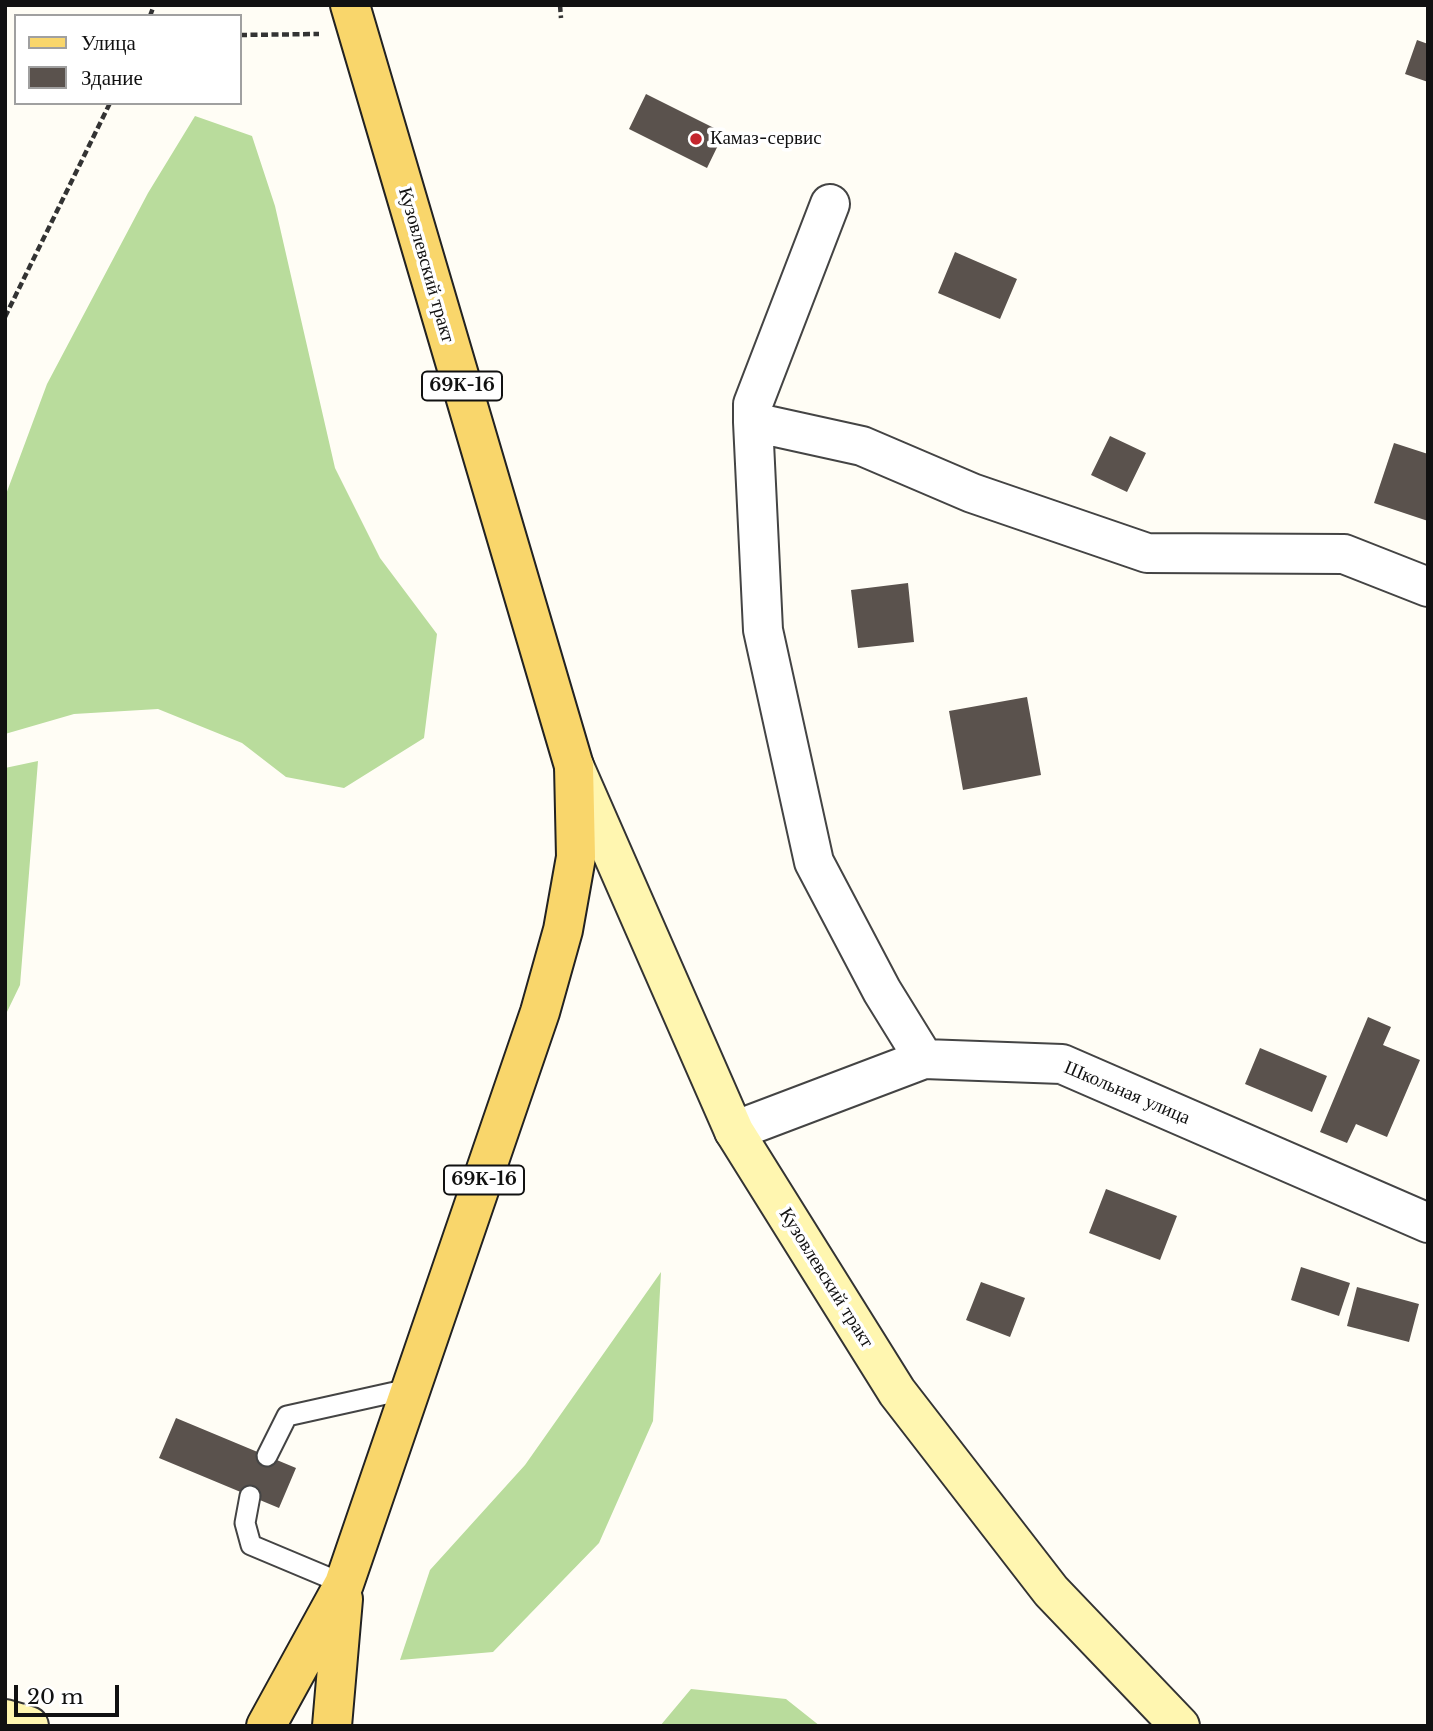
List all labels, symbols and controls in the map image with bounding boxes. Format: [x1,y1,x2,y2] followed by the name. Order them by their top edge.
[14,14,242,105] legend
[81,30,136,56] text: Улица
[81,65,143,91] text: Здание
[710,128,822,150] place label: Камаз-сервис
[688,131,704,147] marker: Камаз-сервис
[393,185,459,345] street label: Кузовлевский тракт
[422,372,502,400] road number: 69К-16
[1061,1056,1193,1130] street label: Школьная улица
[444,1166,524,1195] road number: 69К-16
[774,1204,878,1352] street label: Кузовлевский тракт
[18,1672,122,1716] scale bar
[27,1684,84,1710] text: 20 m

